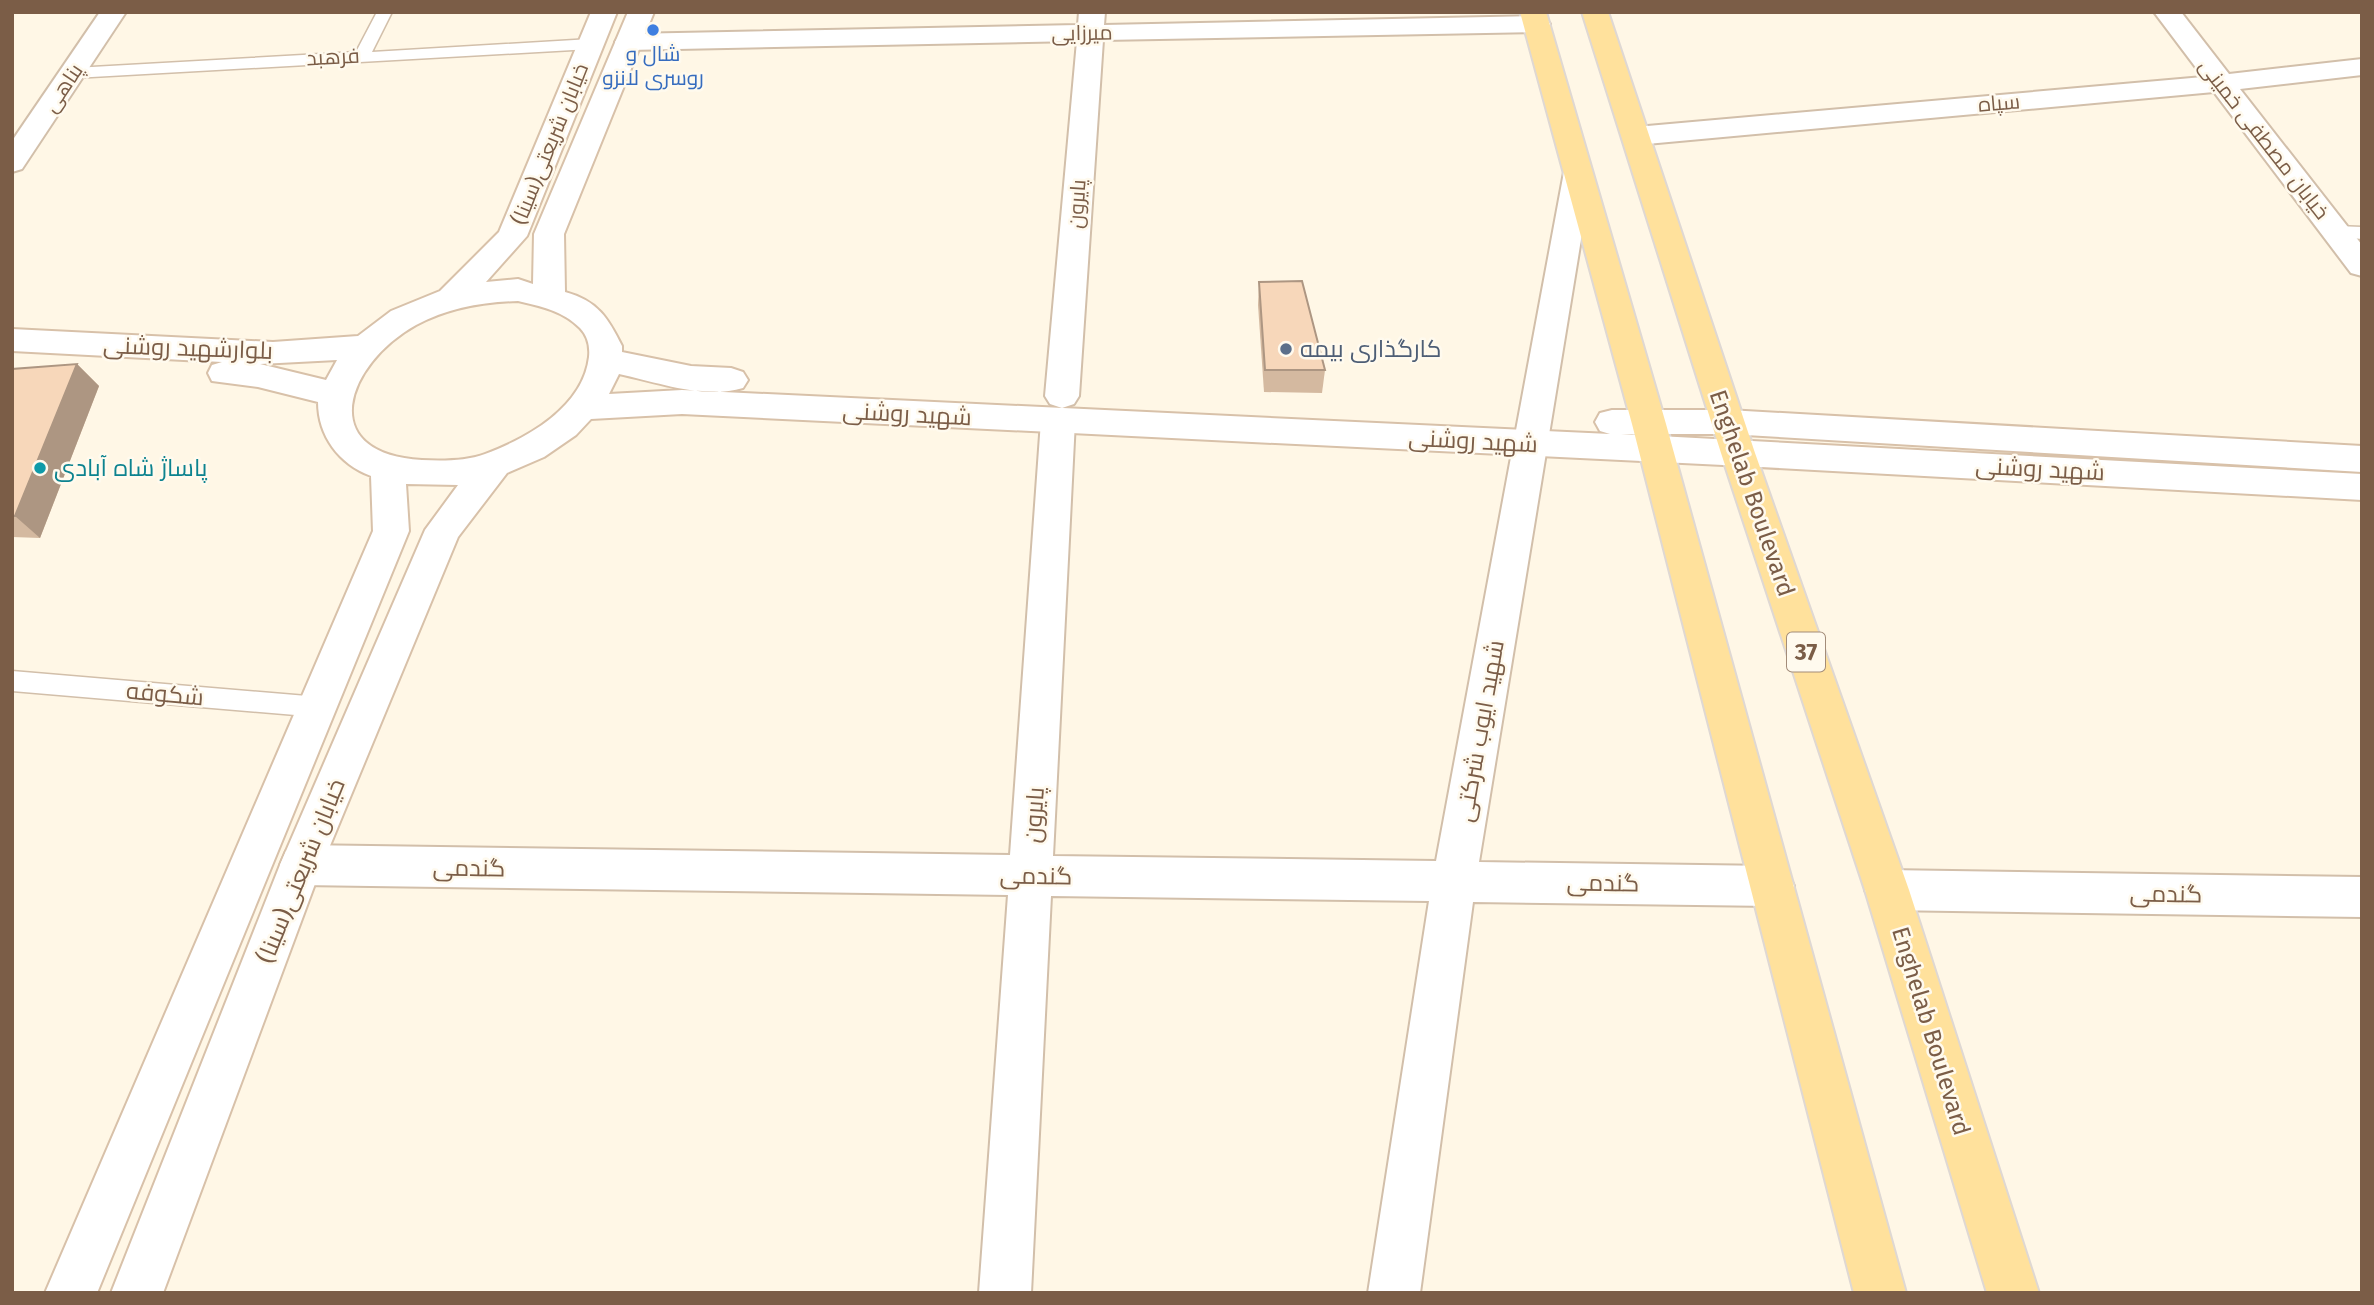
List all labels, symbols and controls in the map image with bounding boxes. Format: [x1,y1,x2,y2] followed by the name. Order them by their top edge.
[1051,19,1113,47] street label: میرزایی
[645,22,661,38] marker: شال و روسری لانزو
[602,41,704,91] place label: شال و روسری لانزو
[306,43,360,71] street label: فرهبد
[2193,53,2335,225] street label: خیابان مصطفی خمینی
[37,58,90,118] street label: پناهی
[506,59,594,229] street label: خیابان شریعتی(سینا)
[1977,88,2021,118] street label: سپاه
[1062,178,1093,229] street label: پایرون
[103,331,273,365] street label: بلوارشهید روشنی
[1300,335,1442,363] place label: کارگذاری بیمه
[1278,341,1294,357] marker: کارگذاری بیمه
[1703,386,1801,600] street label: Enghelab Boulevard
[842,397,972,431] street label: شهید روشنی
[1408,424,1538,458] street label: شهید روشنی
[1975,452,2105,486] street label: شهید روشنی
[54,454,208,484] place label: پاساژ شاه آبادی
[32,460,48,476] marker: پاساژ شاه آبادی
[1787,632,1825,672] road number: 37
[1450,638,1510,824] street label: شهید ایوب شرکتی
[125,677,205,711] street label: شکوفه
[251,775,351,967] street label: خیابان شریعتی(سینا)
[1018,785,1052,844] street label: پایرون
[432,853,506,883] street label: گندمی
[999,861,1073,891] street label: گندمی
[1566,868,1640,898] street label: گندمی
[2129,879,2203,909] street label: گندمی
[1886,923,1976,1139] street label: Enghelab Boulevard

